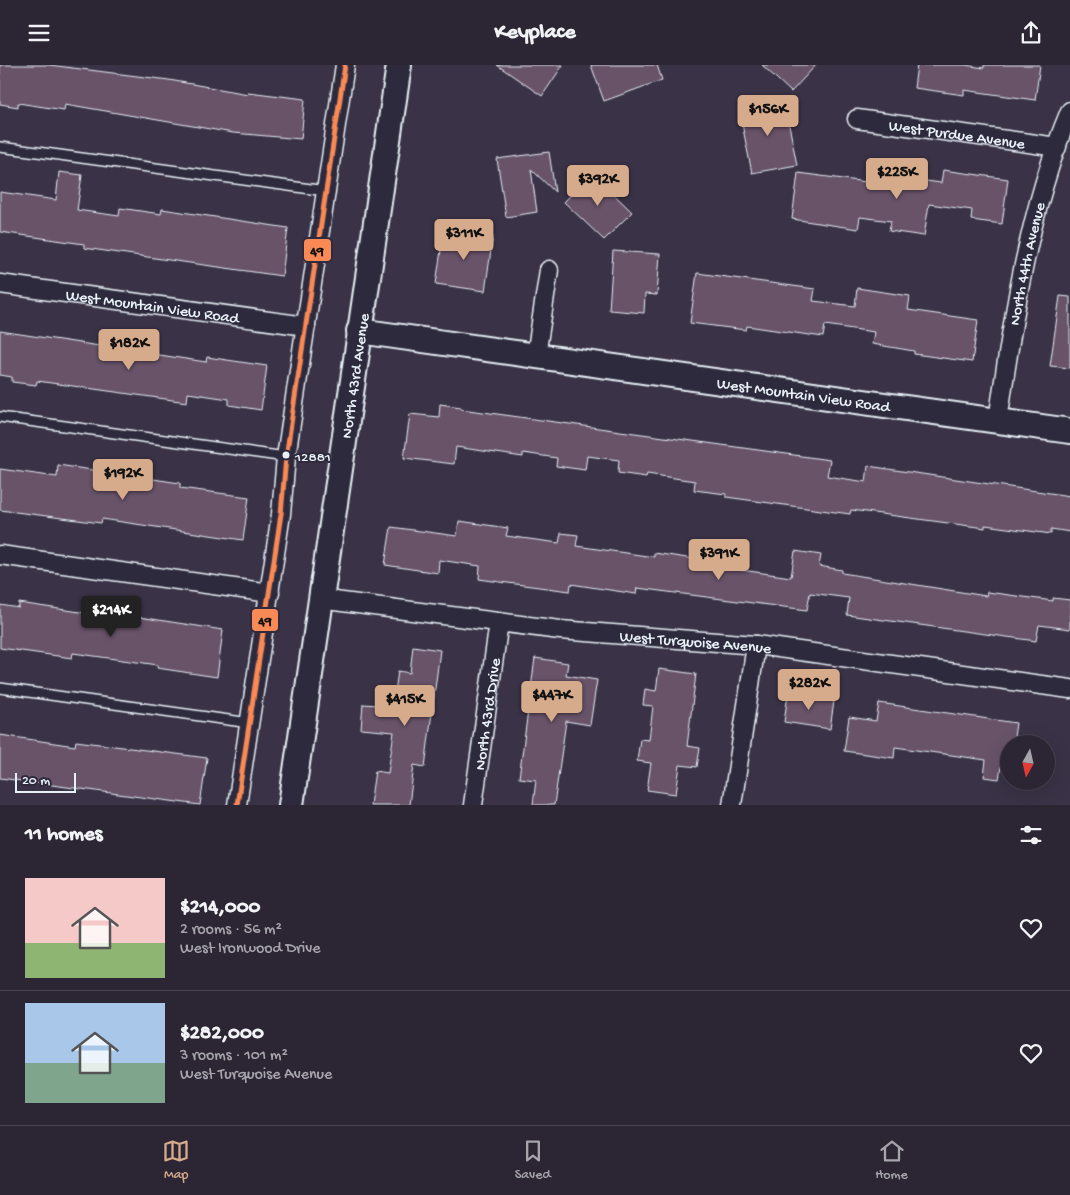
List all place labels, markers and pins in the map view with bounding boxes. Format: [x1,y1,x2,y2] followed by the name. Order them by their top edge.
[733,95,803,137] pin: $156K
[862,157,932,200] pin: $225K
[563,165,633,207] pin: $392K
[429,219,499,261] pin: $311K
[94,329,164,371] pin: $182K
[294,449,331,467] place label: 12881
[281,450,291,460] marker: 12881
[88,459,158,501] pin: $192K
[684,539,754,581] pin: $391K
[76,595,146,638] pin: $214K
[774,669,844,711] pin: $282K
[517,681,587,723] pin: $447K
[370,685,440,727] pin: $415K

